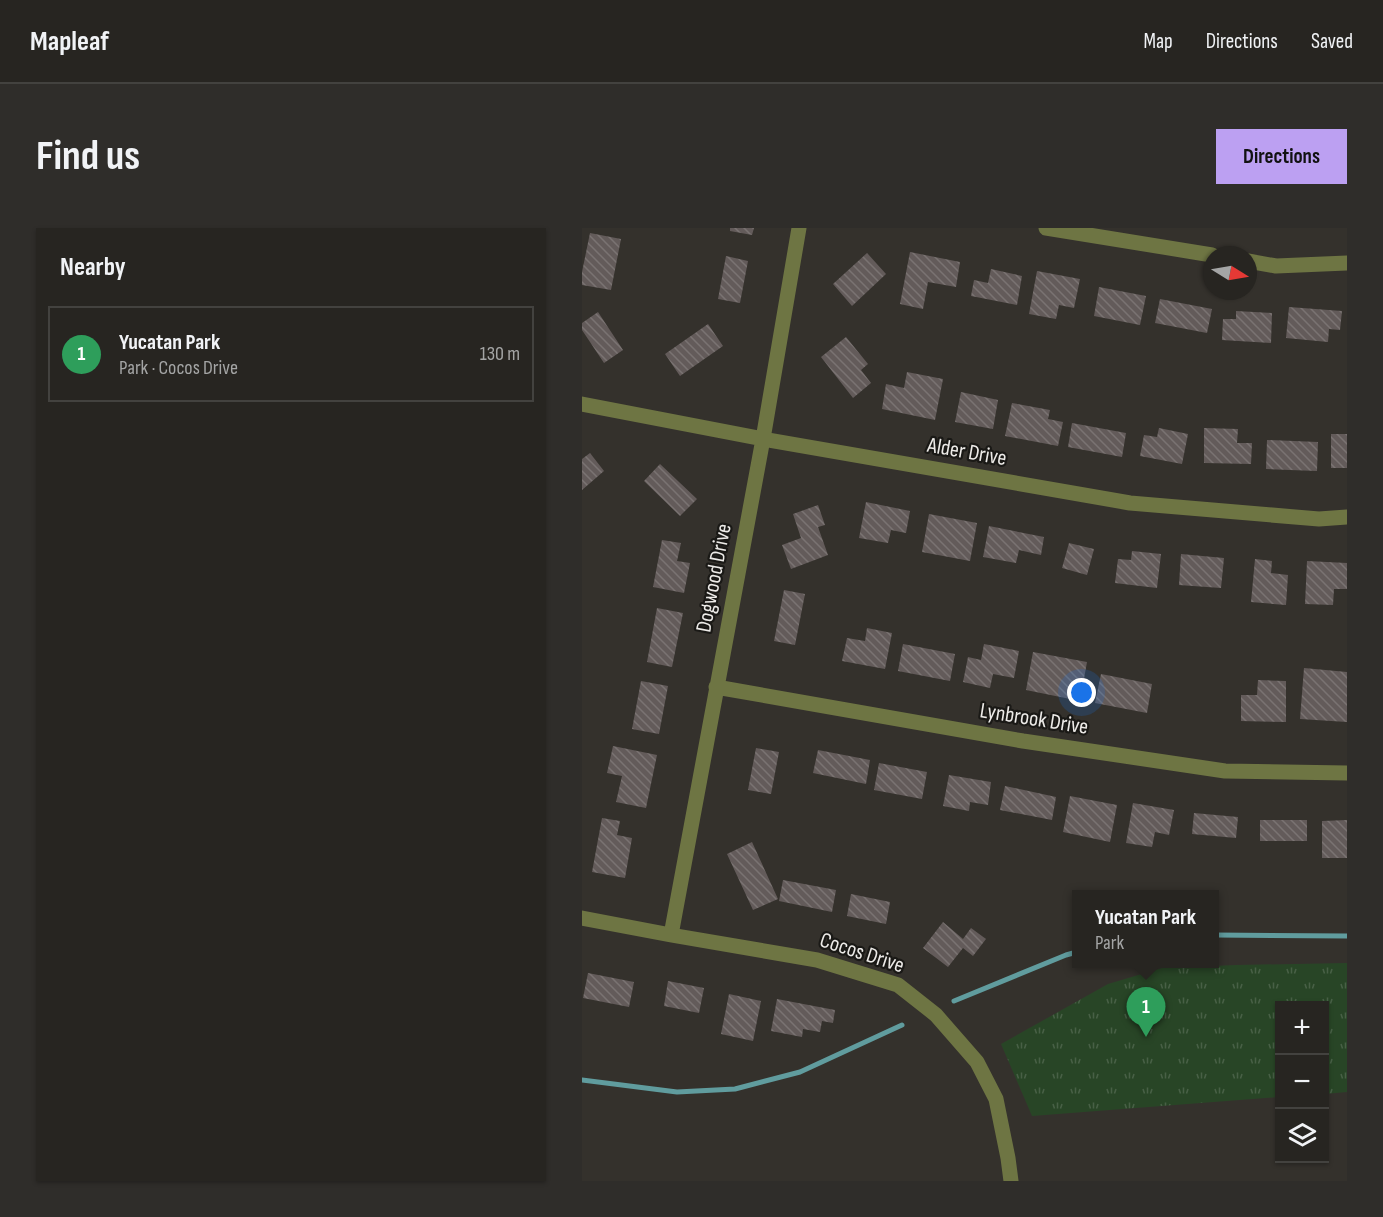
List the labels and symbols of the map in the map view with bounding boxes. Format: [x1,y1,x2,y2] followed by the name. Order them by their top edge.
[1203,246,1257,300] north arrow
[924,432,1009,472] street label: Alder Drive
[690,521,738,635] street label: Dogwood Drive
[1067,678,1096,707] your location
[978,697,1090,741] street label: Lynbrook Drive
[816,927,908,979] street label: Cocos Drive
[1126,988,1166,1037] pin: 1

